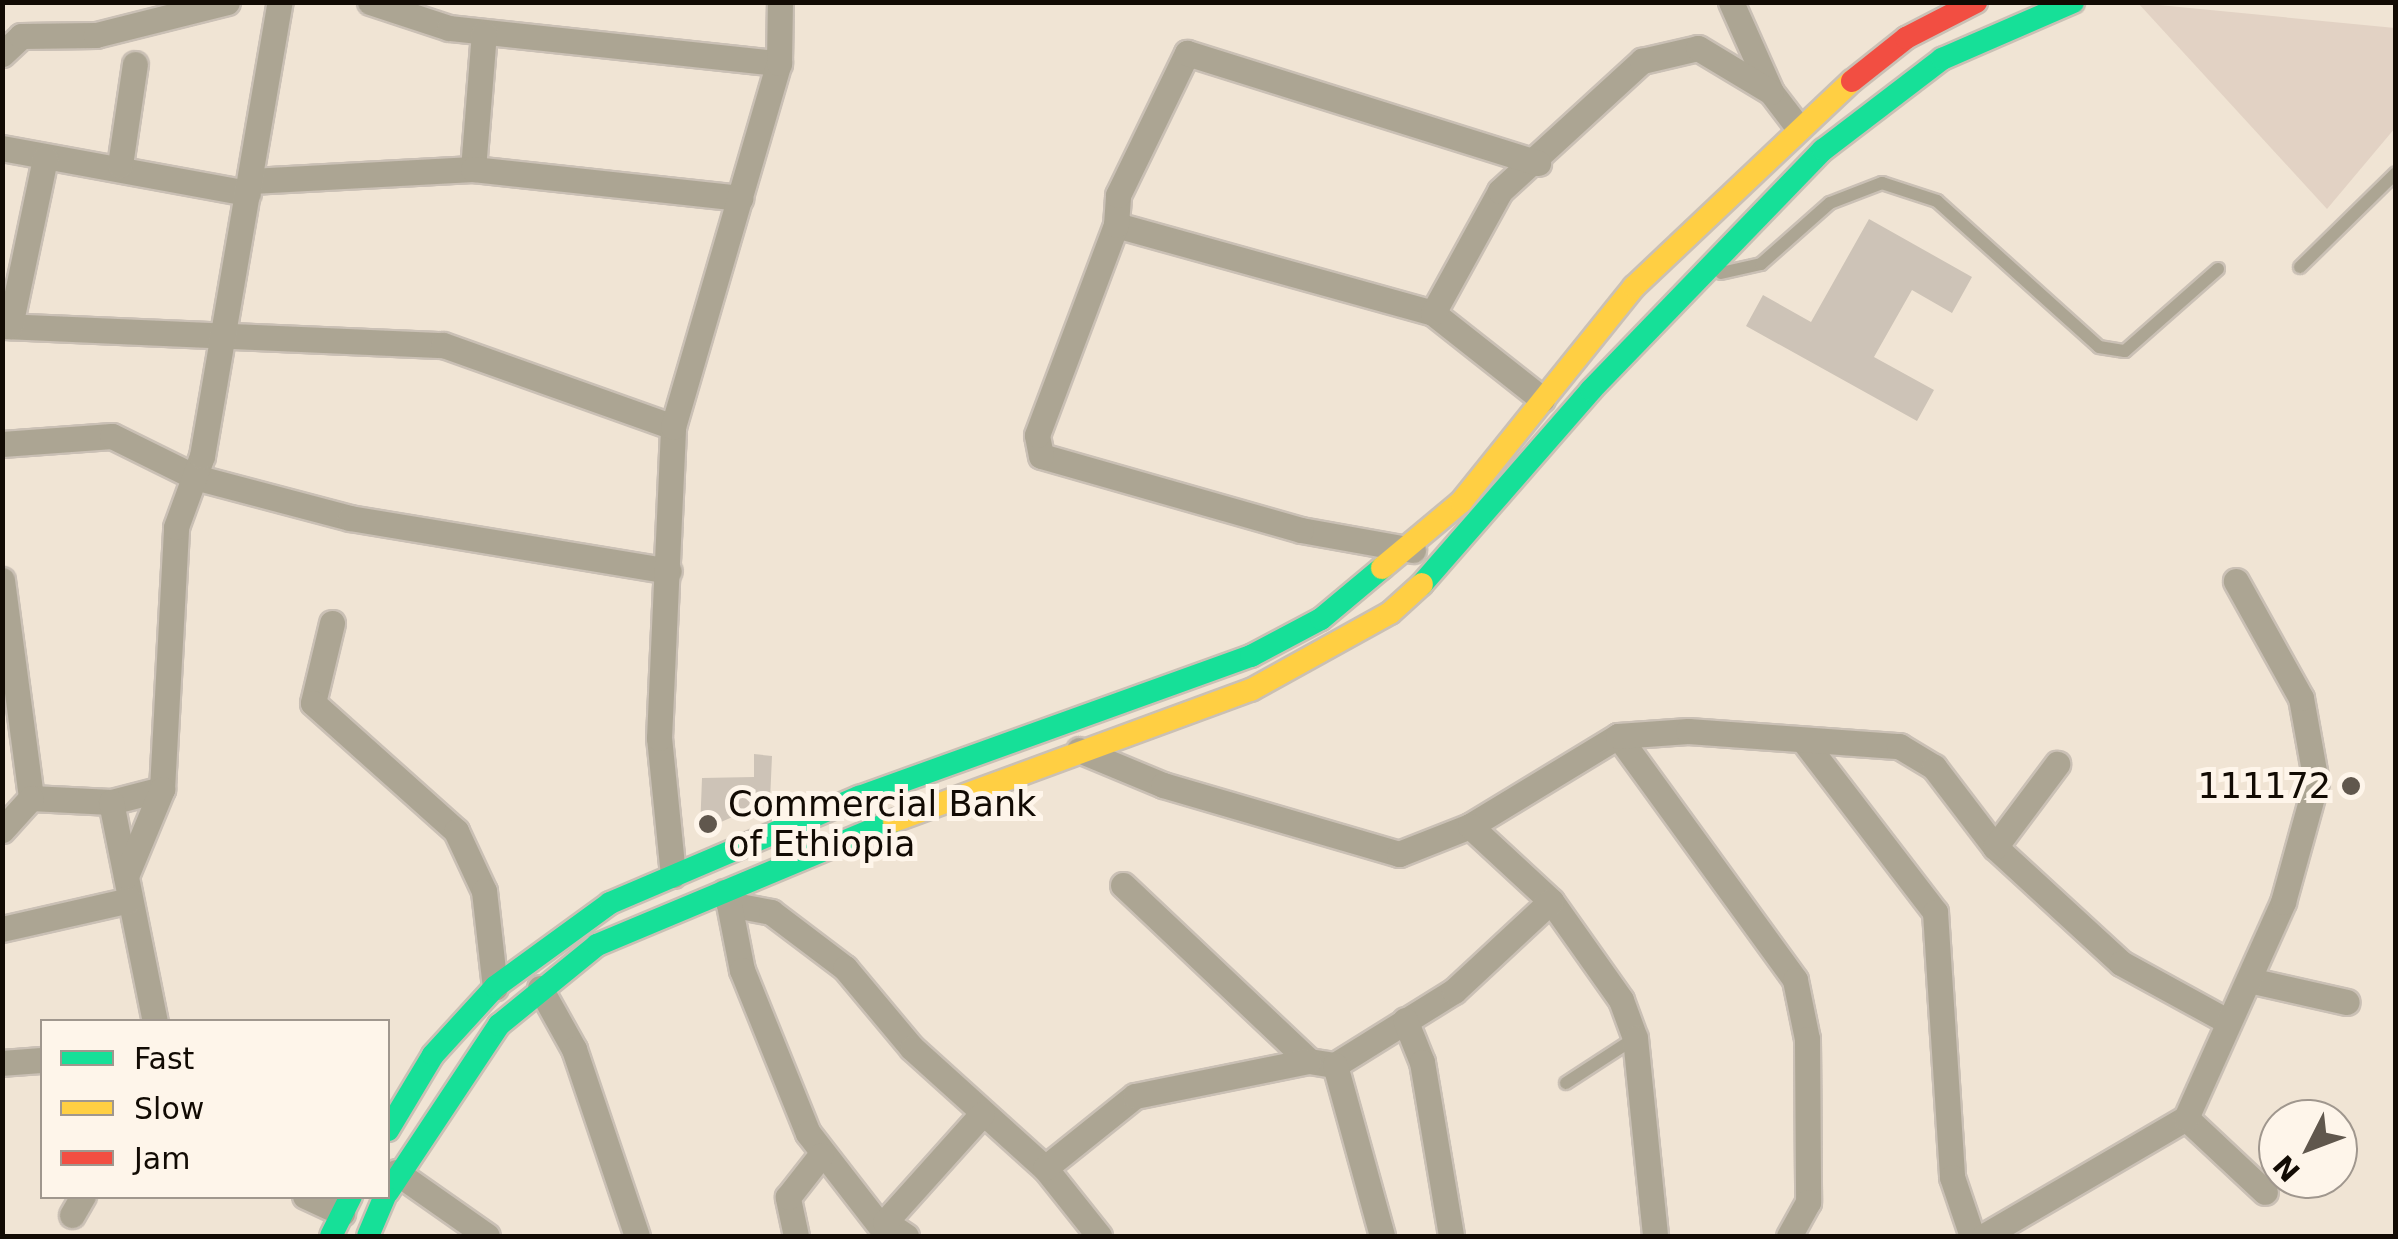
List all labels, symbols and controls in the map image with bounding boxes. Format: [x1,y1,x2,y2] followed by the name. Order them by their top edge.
[2197,765,2331,807] place label: 111172
[2340,775,2362,797] marker: 111172
[728,783,1036,865] place label: Commercial Bank of Ethiopia
[697,813,719,835] marker: Commercial Bank of Ethiopia
[40,1019,390,1199] legend
[134,1041,194,1076] text: Fast
[134,1091,204,1126] text: Slow
[2258,1099,2358,1199] north arrow
[134,1141,190,1176] text: Jam
[2267,1148,2307,1188] text: N

